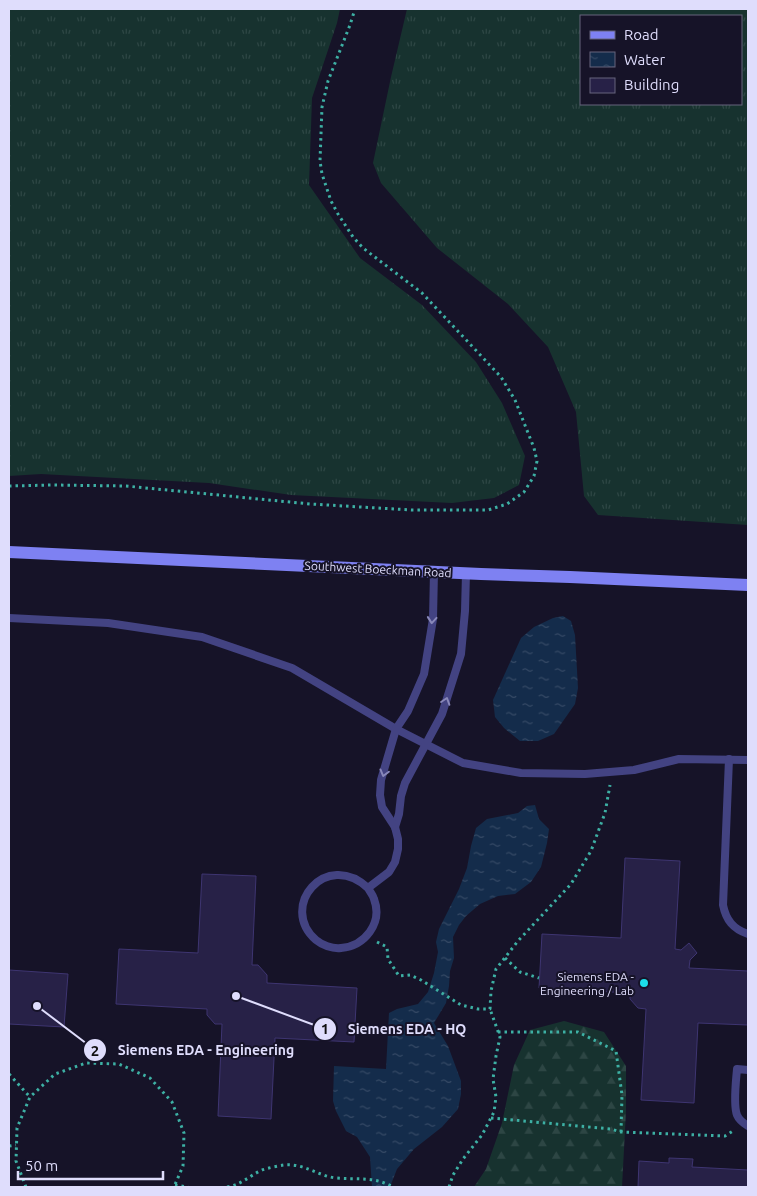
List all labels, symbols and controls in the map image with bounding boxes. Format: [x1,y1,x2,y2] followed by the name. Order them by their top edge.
[580,15,742,105] legend
[624,26,659,43] text: Road
[624,51,665,68] text: Water
[624,76,679,93] text: Building
[304,559,452,579] street label: Southwest Boeckman Road
[427,616,438,624] one-way arrow
[440,697,450,706] one-way arrow
[379,768,389,777] one-way arrow
[540,970,635,997] place label: Siemens EDA - Engineering / Lab
[638,977,650,989] marker: Siemens EDA - Engineering / Lab
[312,1015,476,1044] callout: Siemens EDA - HQ
[321,1020,329,1037] text: 1
[348,1021,466,1037] text: Siemens EDA - HQ
[83,1036,304,1065] callout: Siemens EDA - Engineering
[91,1042,99,1059] text: 2
[118,1042,294,1058] text: Siemens EDA - Engineering
[18,1148,162,1180] scale bar
[25,1157,58,1174] text: 50 m

